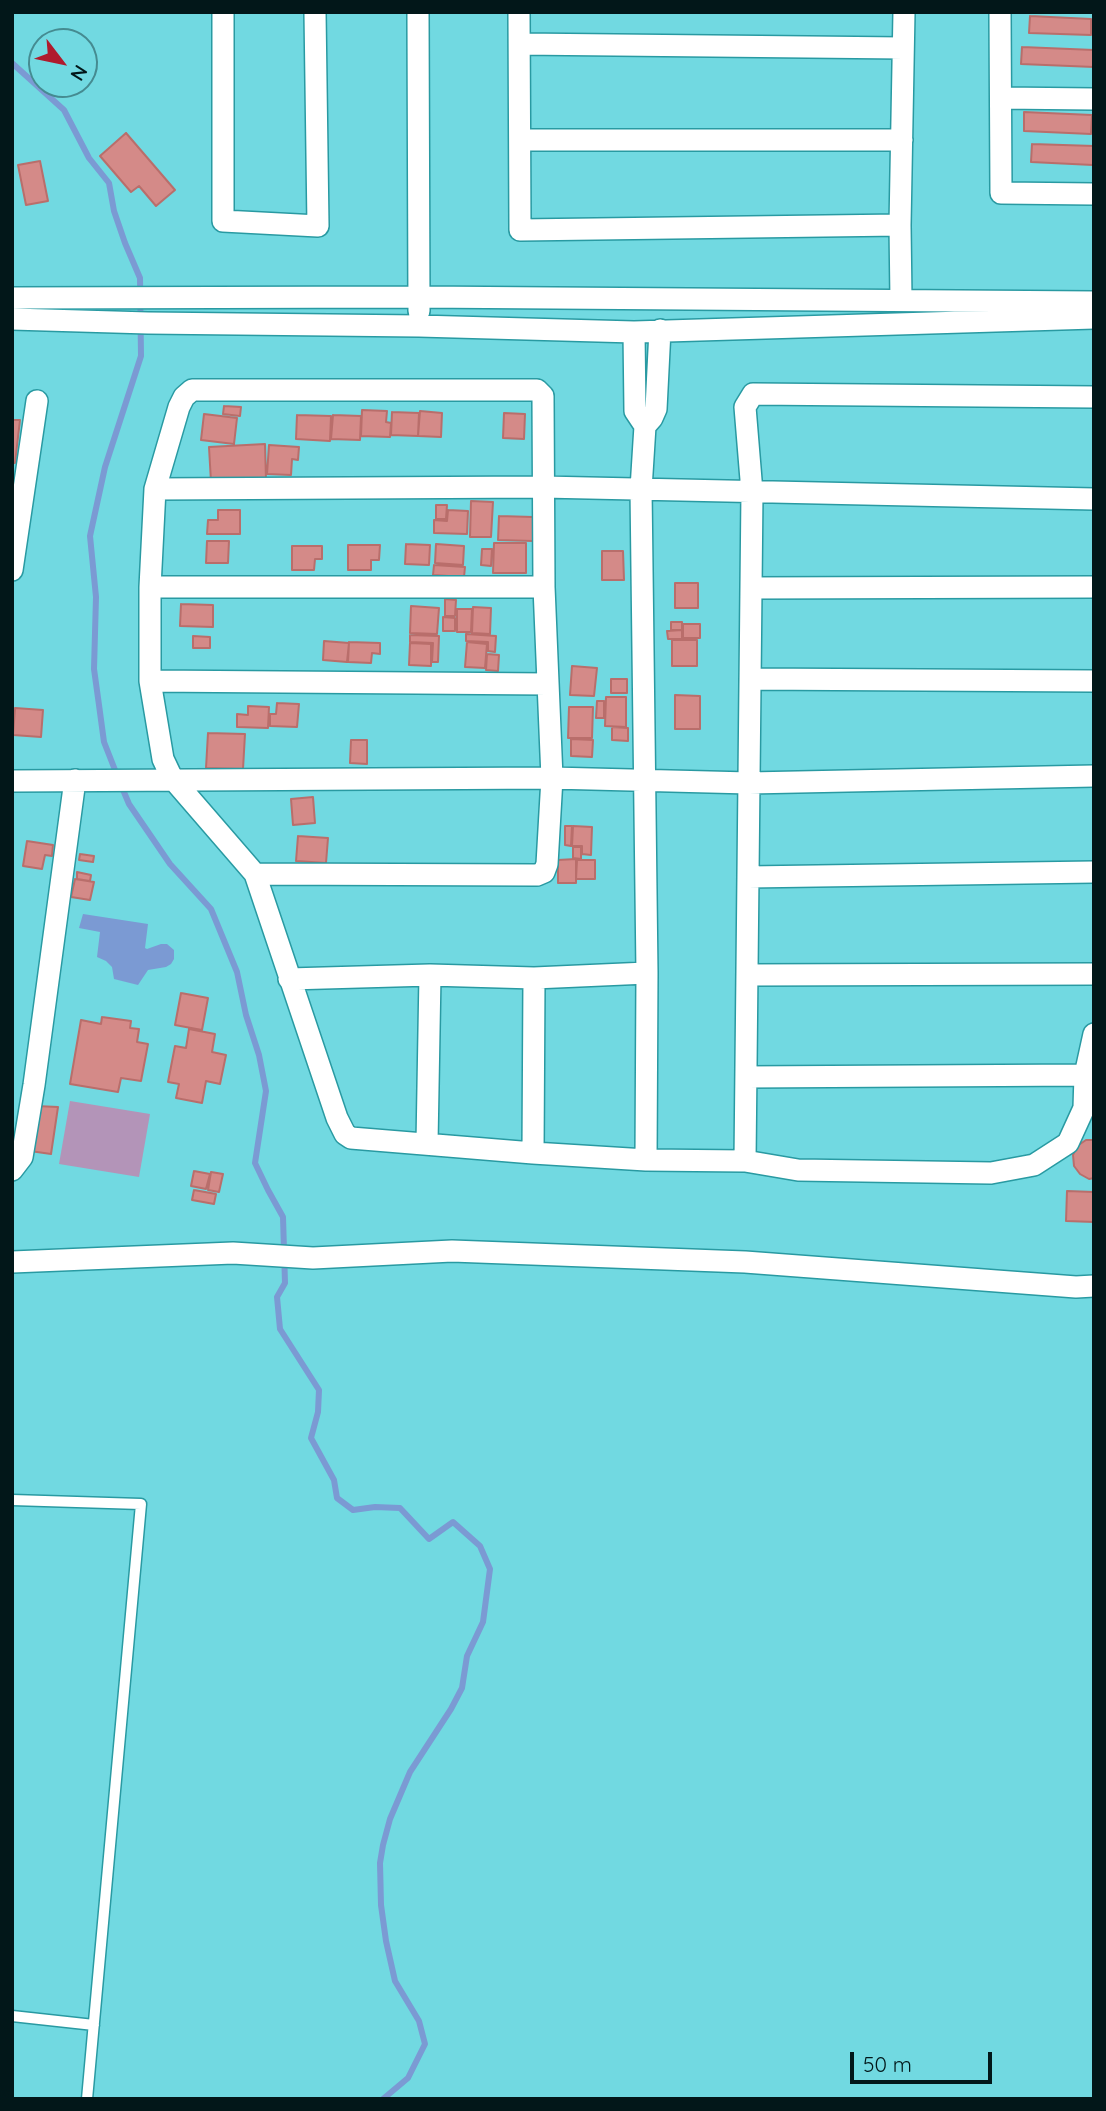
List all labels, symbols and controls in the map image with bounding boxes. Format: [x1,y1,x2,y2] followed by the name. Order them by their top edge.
[28,28,98,98] north arrow
[65,61,93,85] text: N
[854,2038,996,2082] scale bar
[863,2051,912,2077] text: 50 m

